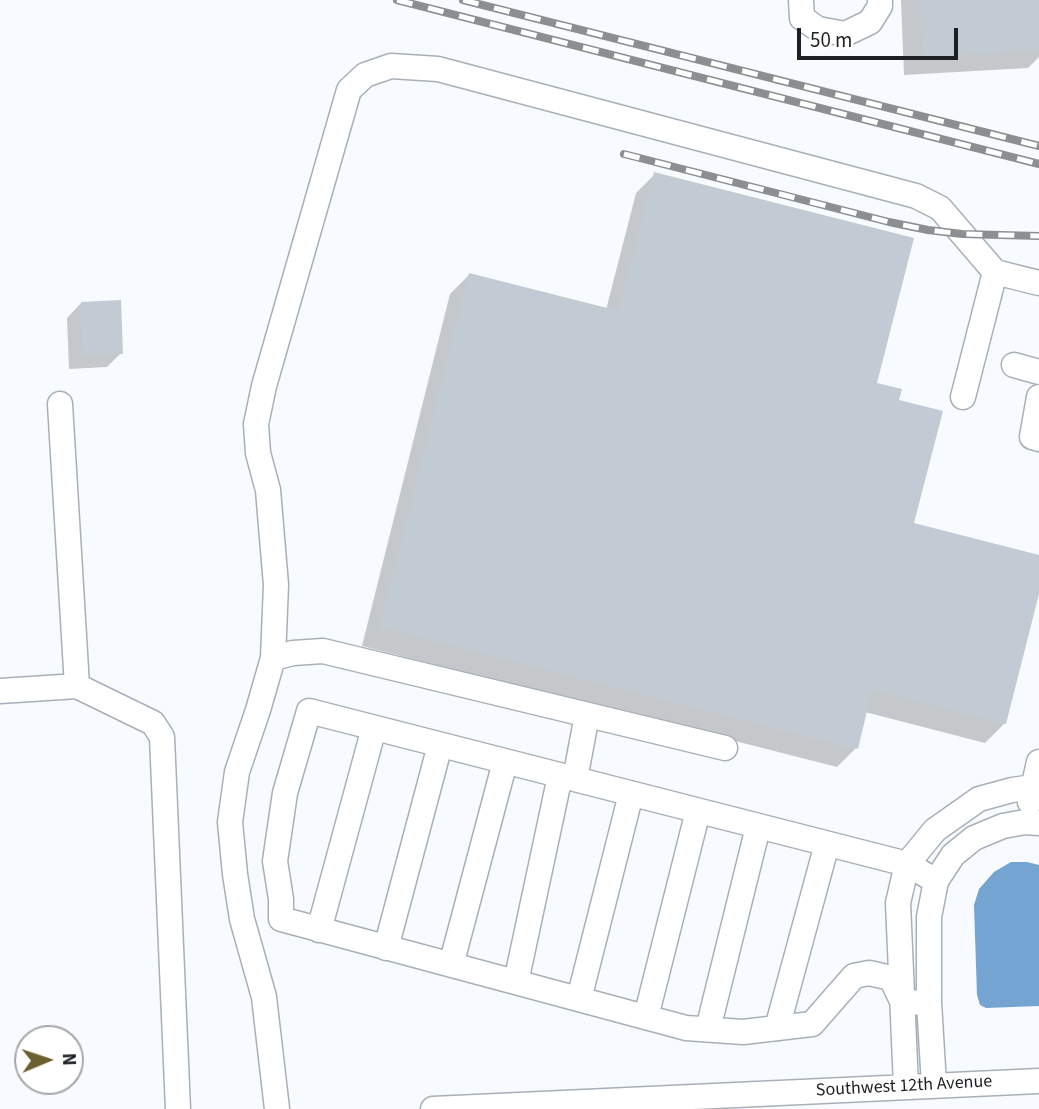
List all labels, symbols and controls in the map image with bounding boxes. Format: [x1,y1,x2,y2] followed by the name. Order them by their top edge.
[801,14,962,58] scale bar
[810,25,852,55] text: 50 m
[14,1025,84,1095] north arrow
[55,1053,82,1066] text: N
[815,1072,993,1102] street label: Southwest 12th Avenue

